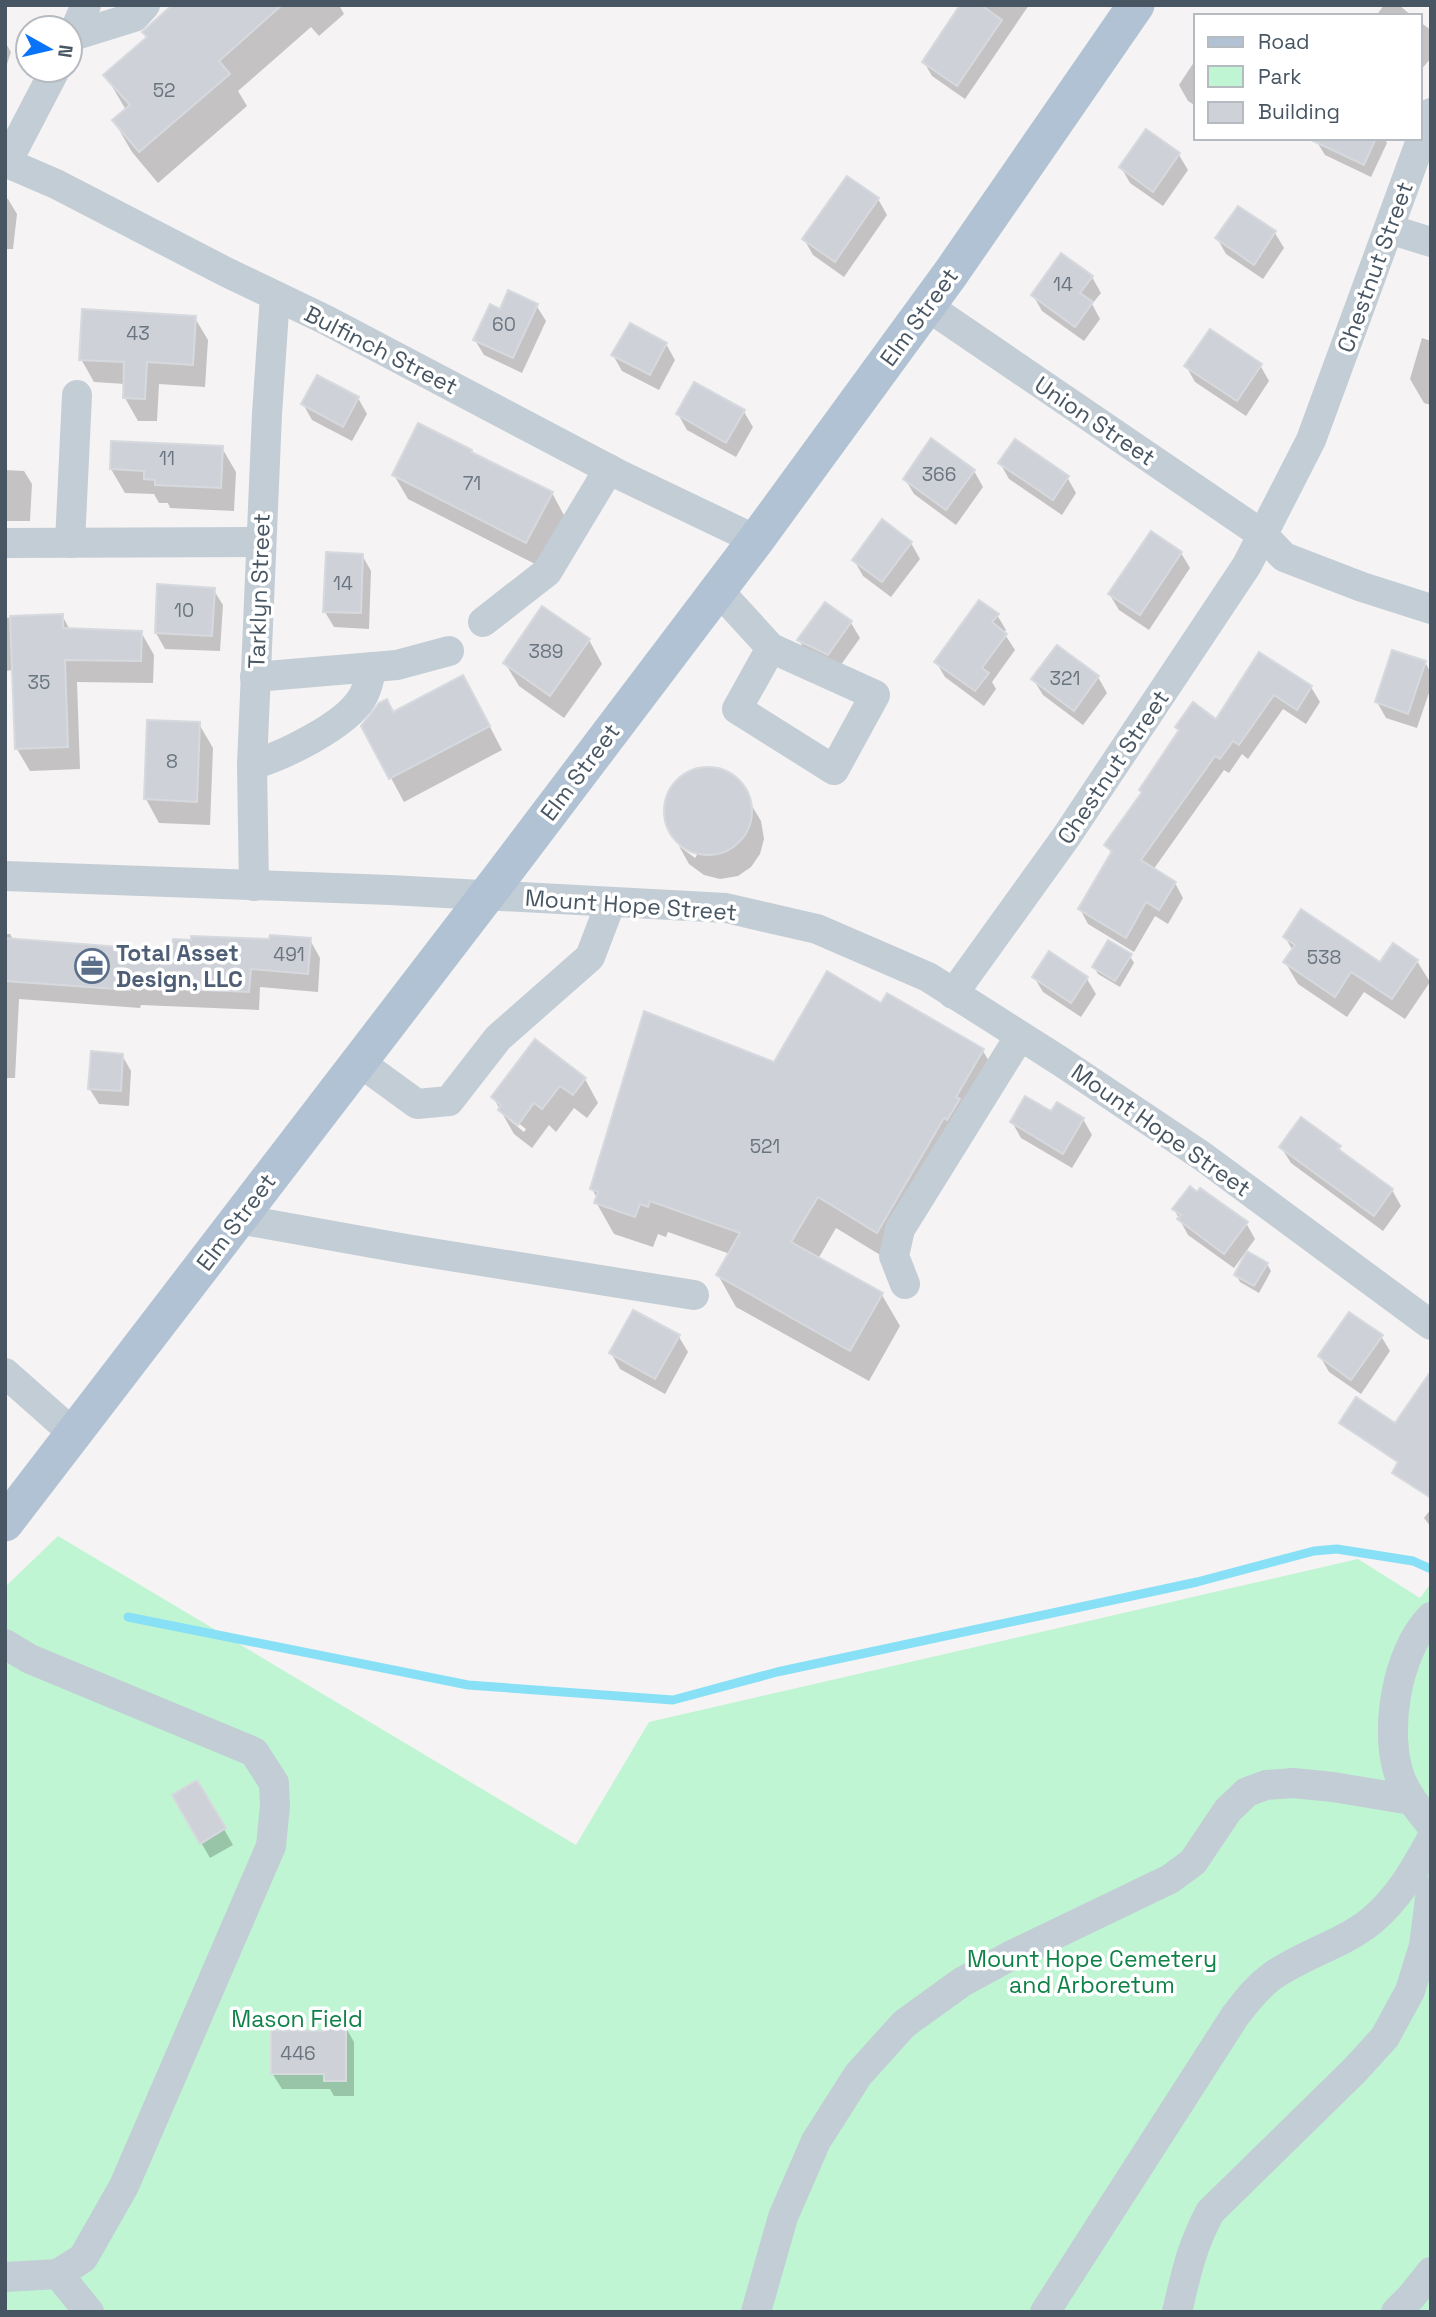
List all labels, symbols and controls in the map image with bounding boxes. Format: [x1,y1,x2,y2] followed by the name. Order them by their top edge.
[14,14,84,84] north arrow
[1194,14,1422,140] legend
[1258,28,1310,55] text: Road
[52,43,79,59] text: N
[1258,63,1302,90] text: Park
[153,78,175,103] house number: 52
[1258,98,1340,125] text: Building
[1330,177,1420,357] street label: Chestnut Street
[873,262,965,372] street label: Elm Street
[1053,272,1073,297] house number: 14
[299,298,463,402] street label: Bulfinch Street
[492,312,516,337] house number: 60
[126,321,150,346] house number: 43
[1029,370,1161,472] street label: Union Street
[159,446,175,471] house number: 11
[922,462,956,487] house number: 366
[463,471,481,496] house number: 71
[241,513,277,669] street label: Tarklyn Street
[333,571,353,596] house number: 14
[174,598,194,623] house number: 10
[529,639,563,664] house number: 389
[1050,666,1080,691] house number: 321
[28,670,50,695] house number: 35
[1050,684,1176,850] street label: Chestnut Street
[534,717,626,827] street label: Elm Street
[166,749,178,774] house number: 8
[524,883,738,927] street label: Mount Hope Street
[116,938,243,994] place label: Total Asset Design, LLC
[273,942,305,967] house number: 491
[1307,945,1341,970] house number: 538
[73,947,111,985] office icon: Total Asset Design, LLC
[1065,1057,1257,1203] street label: Mount Hope Street
[750,1134,780,1159] house number: 521
[190,1167,282,1277] street label: Elm Street
[967,1944,1217,2000] park label: Mount Hope Cemetery and Arboretum
[231,2004,363,2034] park label: Mason Field
[280,2041,316,2066] house number: 446

